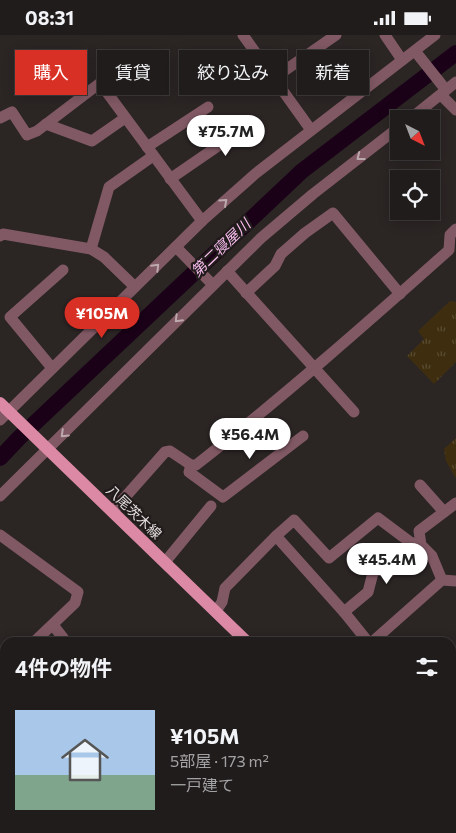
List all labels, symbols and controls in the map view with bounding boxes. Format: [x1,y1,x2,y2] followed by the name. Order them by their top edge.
[25,6,74,29] text: 08:31
[15,50,87,95] chip: 購入
[97,50,169,95] chip: 賃貸
[179,50,287,95] chip: 絞り込み
[297,50,369,95] chip: 新着
[390,110,440,160] north arrow
[390,110,440,220] map controls
[185,115,267,157] pin: ¥75.7M
[198,121,254,140] text: ¥75.7M
[357,152,366,160] one-way arrow
[390,170,440,220] button: locate
[219,198,228,207] one-way arrow
[187,213,255,280] water label: 第二寝屋川
[150,264,159,273] one-way arrow
[67,297,137,339] pin: ¥105M
[76,303,128,322] text: ¥105M
[175,313,184,322] one-way arrow
[209,417,291,460] pin: ¥56.4M
[221,424,279,443] text: ¥56.4M
[60,428,69,437] one-way arrow
[103,481,165,542] street label: 八尾茨木線
[346,543,428,585] pin: ¥45.4M
[358,549,416,568] text: ¥45.4M
[413,653,441,681] icon: filters
[15,655,112,680] text: 4件の物件
[170,723,239,748] text: ¥105M
[55,730,115,790] icon: home
[170,751,269,770] text: 5部屋 · 173 m²
[170,775,234,794] text: 一戸建て

